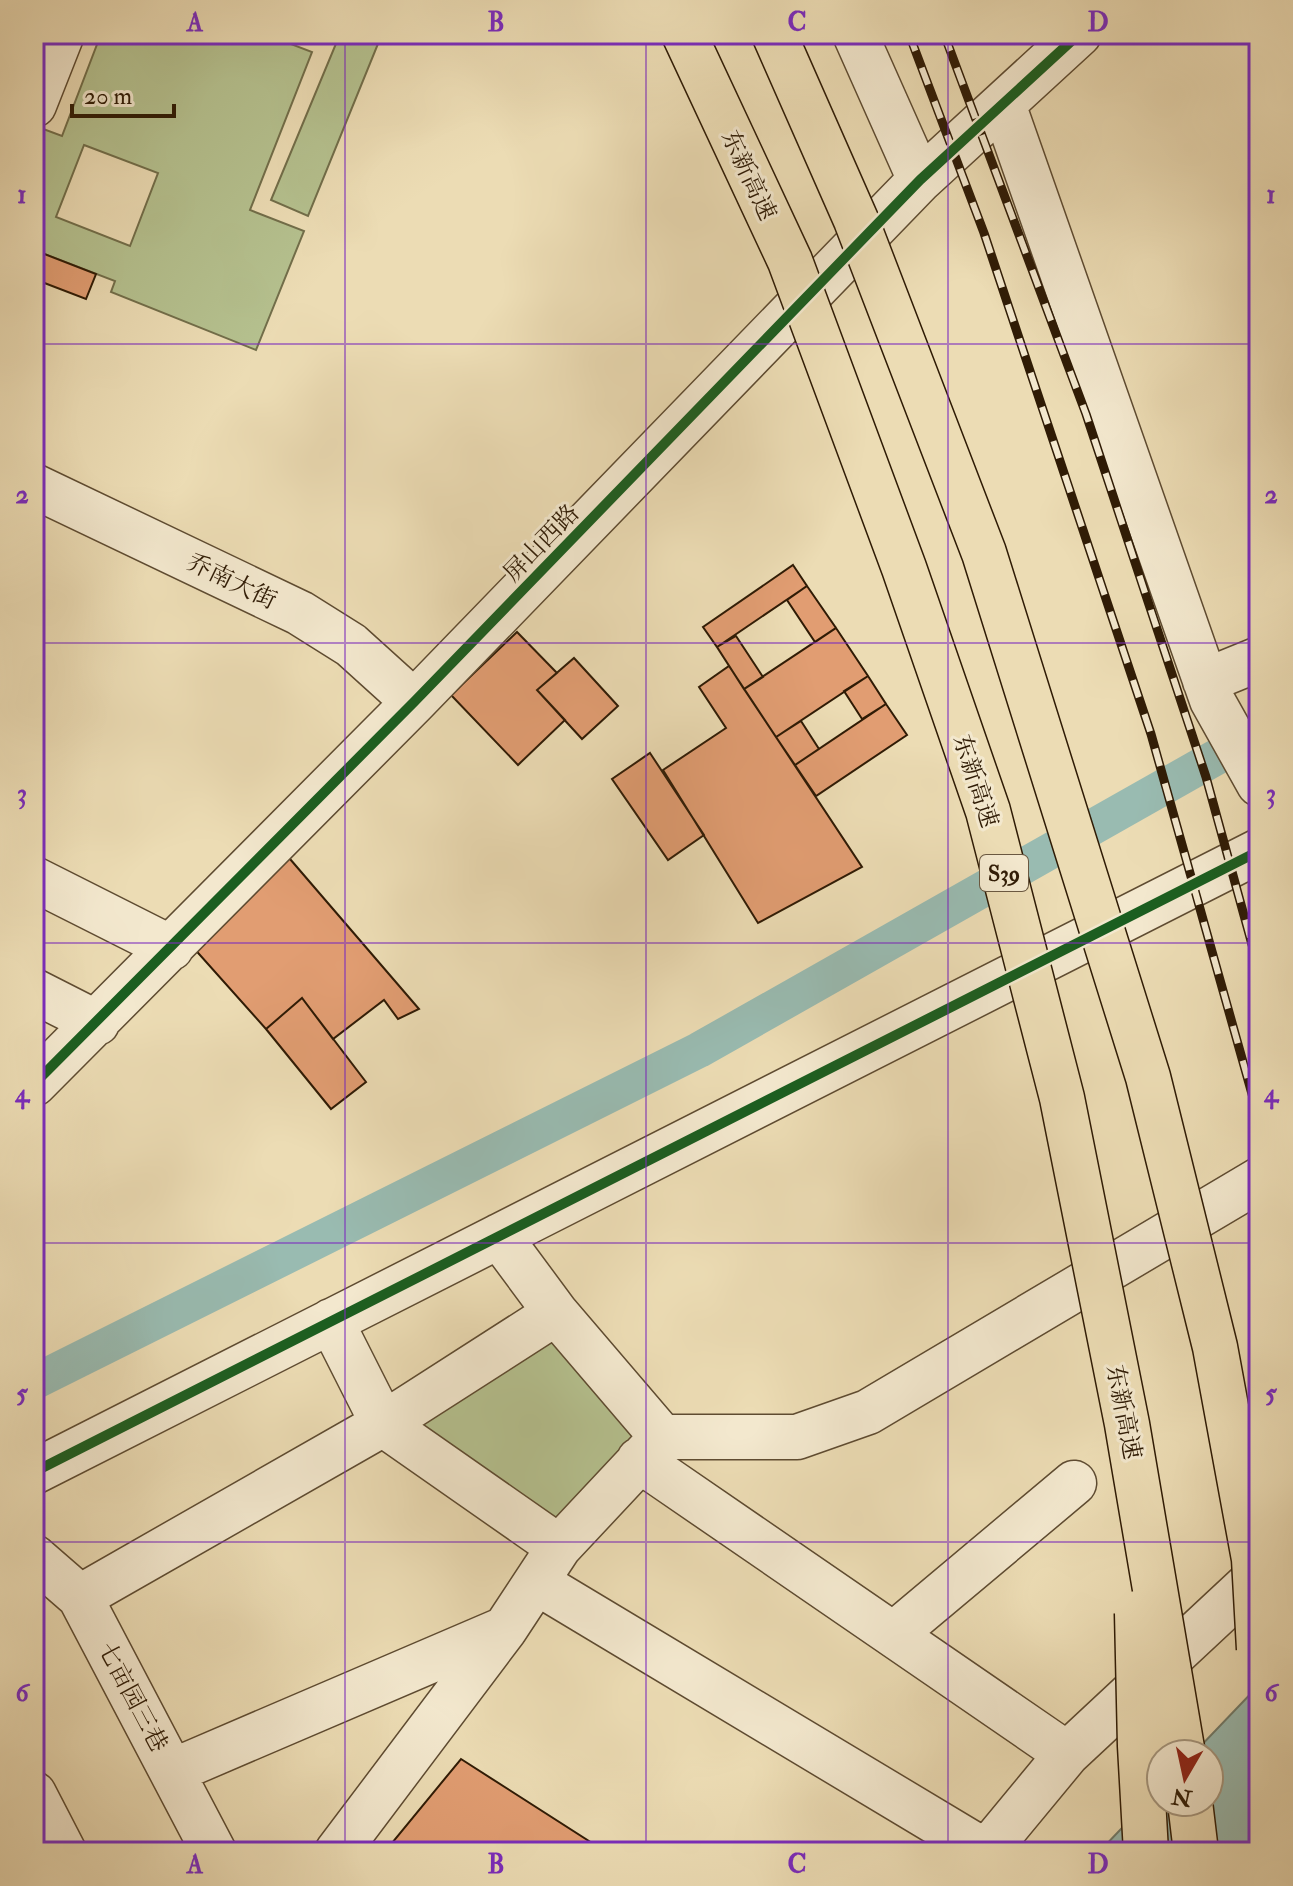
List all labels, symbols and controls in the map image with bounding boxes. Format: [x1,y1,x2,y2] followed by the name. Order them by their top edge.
[186,7,204,39] text: A
[487,7,505,39] text: B
[787,7,807,39] text: C
[1087,7,1109,39] text: D
[72,68,174,118] scale bar
[84,81,133,112] text: 20 m
[714,125,783,225] street label: 东新高速
[17,179,27,211] text: 1
[1266,179,1276,211] text: 1
[15,479,29,511] text: 2
[1264,479,1278,511] text: 2
[497,498,586,589] street label: 屏山西路
[182,546,282,616] street label: 乔南大街
[946,731,1005,832] street label: 东新高速
[17,778,27,810] text: 3
[1266,778,1276,810] text: 3
[980,855,1028,891] road number: S39
[14,1078,31,1110] text: 4
[1263,1078,1280,1110] text: 4
[1099,1362,1148,1462] street label: 东新高速
[16,1378,28,1410] text: 5
[1265,1378,1277,1410] text: 5
[91,1637,174,1757] street label: 七亩园三巷
[15,1677,30,1709] text: 6
[1264,1677,1279,1709] text: 6
[1145,1738,1225,1818] north arrow
[1170,1781,1195,1812] text: N
[186,1849,204,1881] text: A
[487,1849,505,1881] text: B
[787,1849,807,1881] text: C
[1087,1849,1109,1881] text: D

